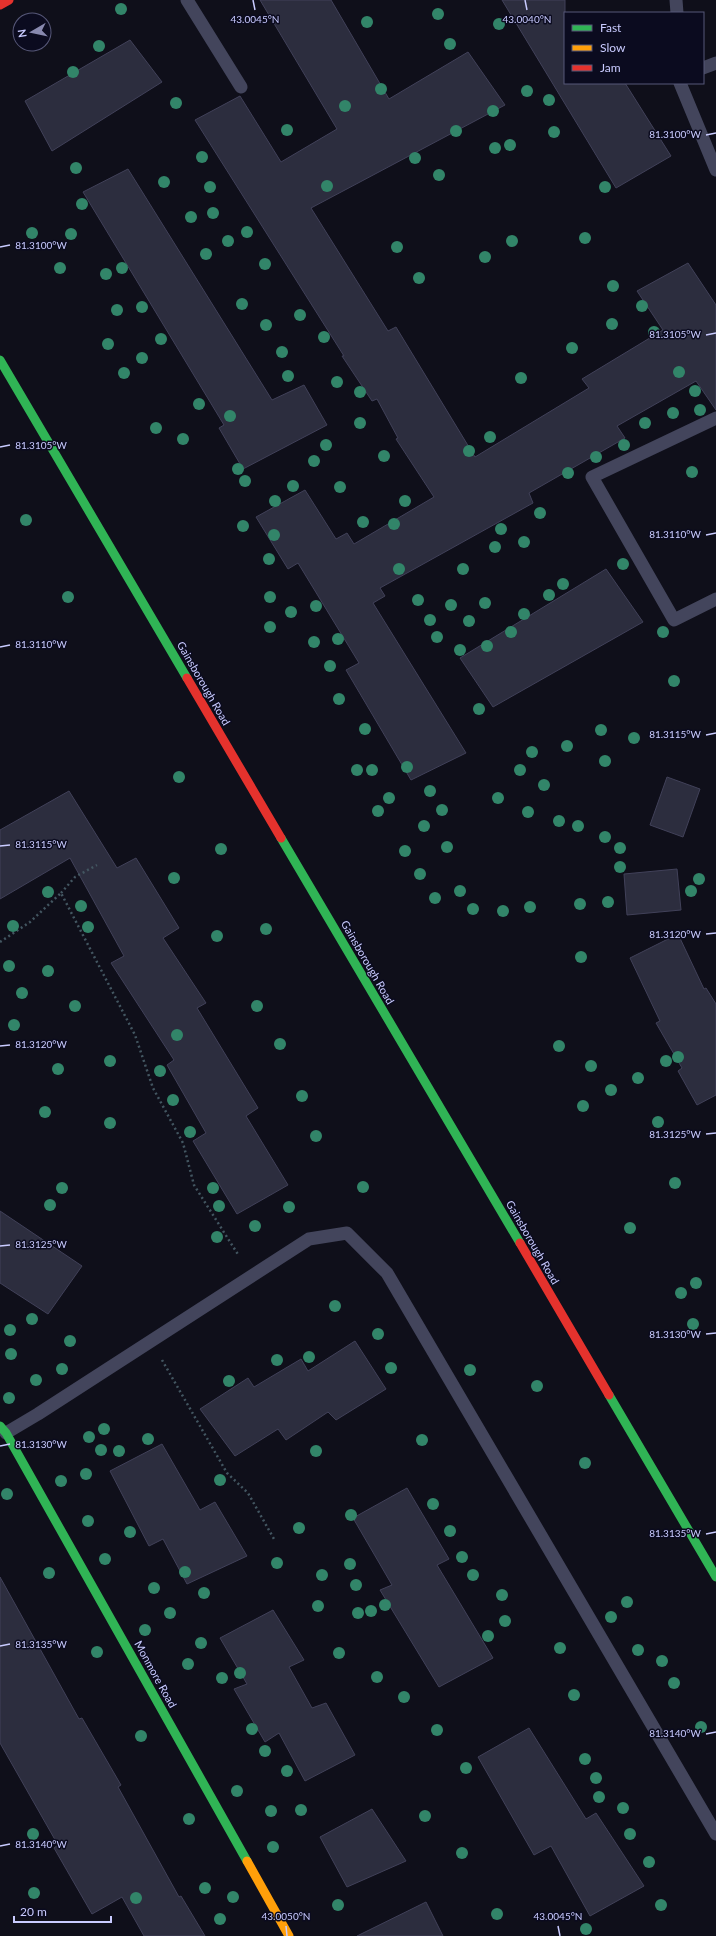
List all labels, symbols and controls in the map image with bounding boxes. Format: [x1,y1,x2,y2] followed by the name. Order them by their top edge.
[12,12,52,52] north arrow
[564,12,704,84] legend
[231,13,279,25] text: 43.0045°N
[503,13,551,25] text: 43.0040°N
[600,20,622,35] text: Fast
[15,28,29,39] text: N
[600,40,626,55] text: Slow
[600,60,621,75] text: Jam
[649,128,701,140] text: 81.3100°W
[15,239,67,251] text: 81.3100°W
[649,328,701,340] text: 81.3105°W
[15,439,67,451] text: 81.3105°W
[649,528,701,540] text: 81.3110°W
[15,638,67,650] text: 81.3110°W
[175,639,233,727] street label: Gainsborough Road
[649,728,701,740] text: 81.3115°W
[15,838,67,850] text: 81.3115°W
[339,918,397,1006] street label: Gainsborough Road
[649,928,701,940] text: 81.3120°W
[15,1038,67,1050] text: 81.3120°W
[649,1128,701,1140] text: 81.3125°W
[504,1198,562,1286] street label: Gainsborough Road
[15,1238,67,1250] text: 81.3125°W
[649,1328,701,1340] text: 81.3130°W
[15,1438,67,1450] text: 81.3130°W
[649,1527,701,1539] text: 81.3135°W
[15,1638,67,1650] text: 81.3135°W
[132,1638,180,1710] street label: Monmore Road
[649,1727,701,1739] text: 81.3140°W
[15,1838,67,1850] text: 81.3140°W
[14,1898,111,1924] scale bar
[20,1904,47,1919] text: 20 m
[262,1910,310,1922] text: 43.0050°N
[534,1910,582,1922] text: 43.0045°N

